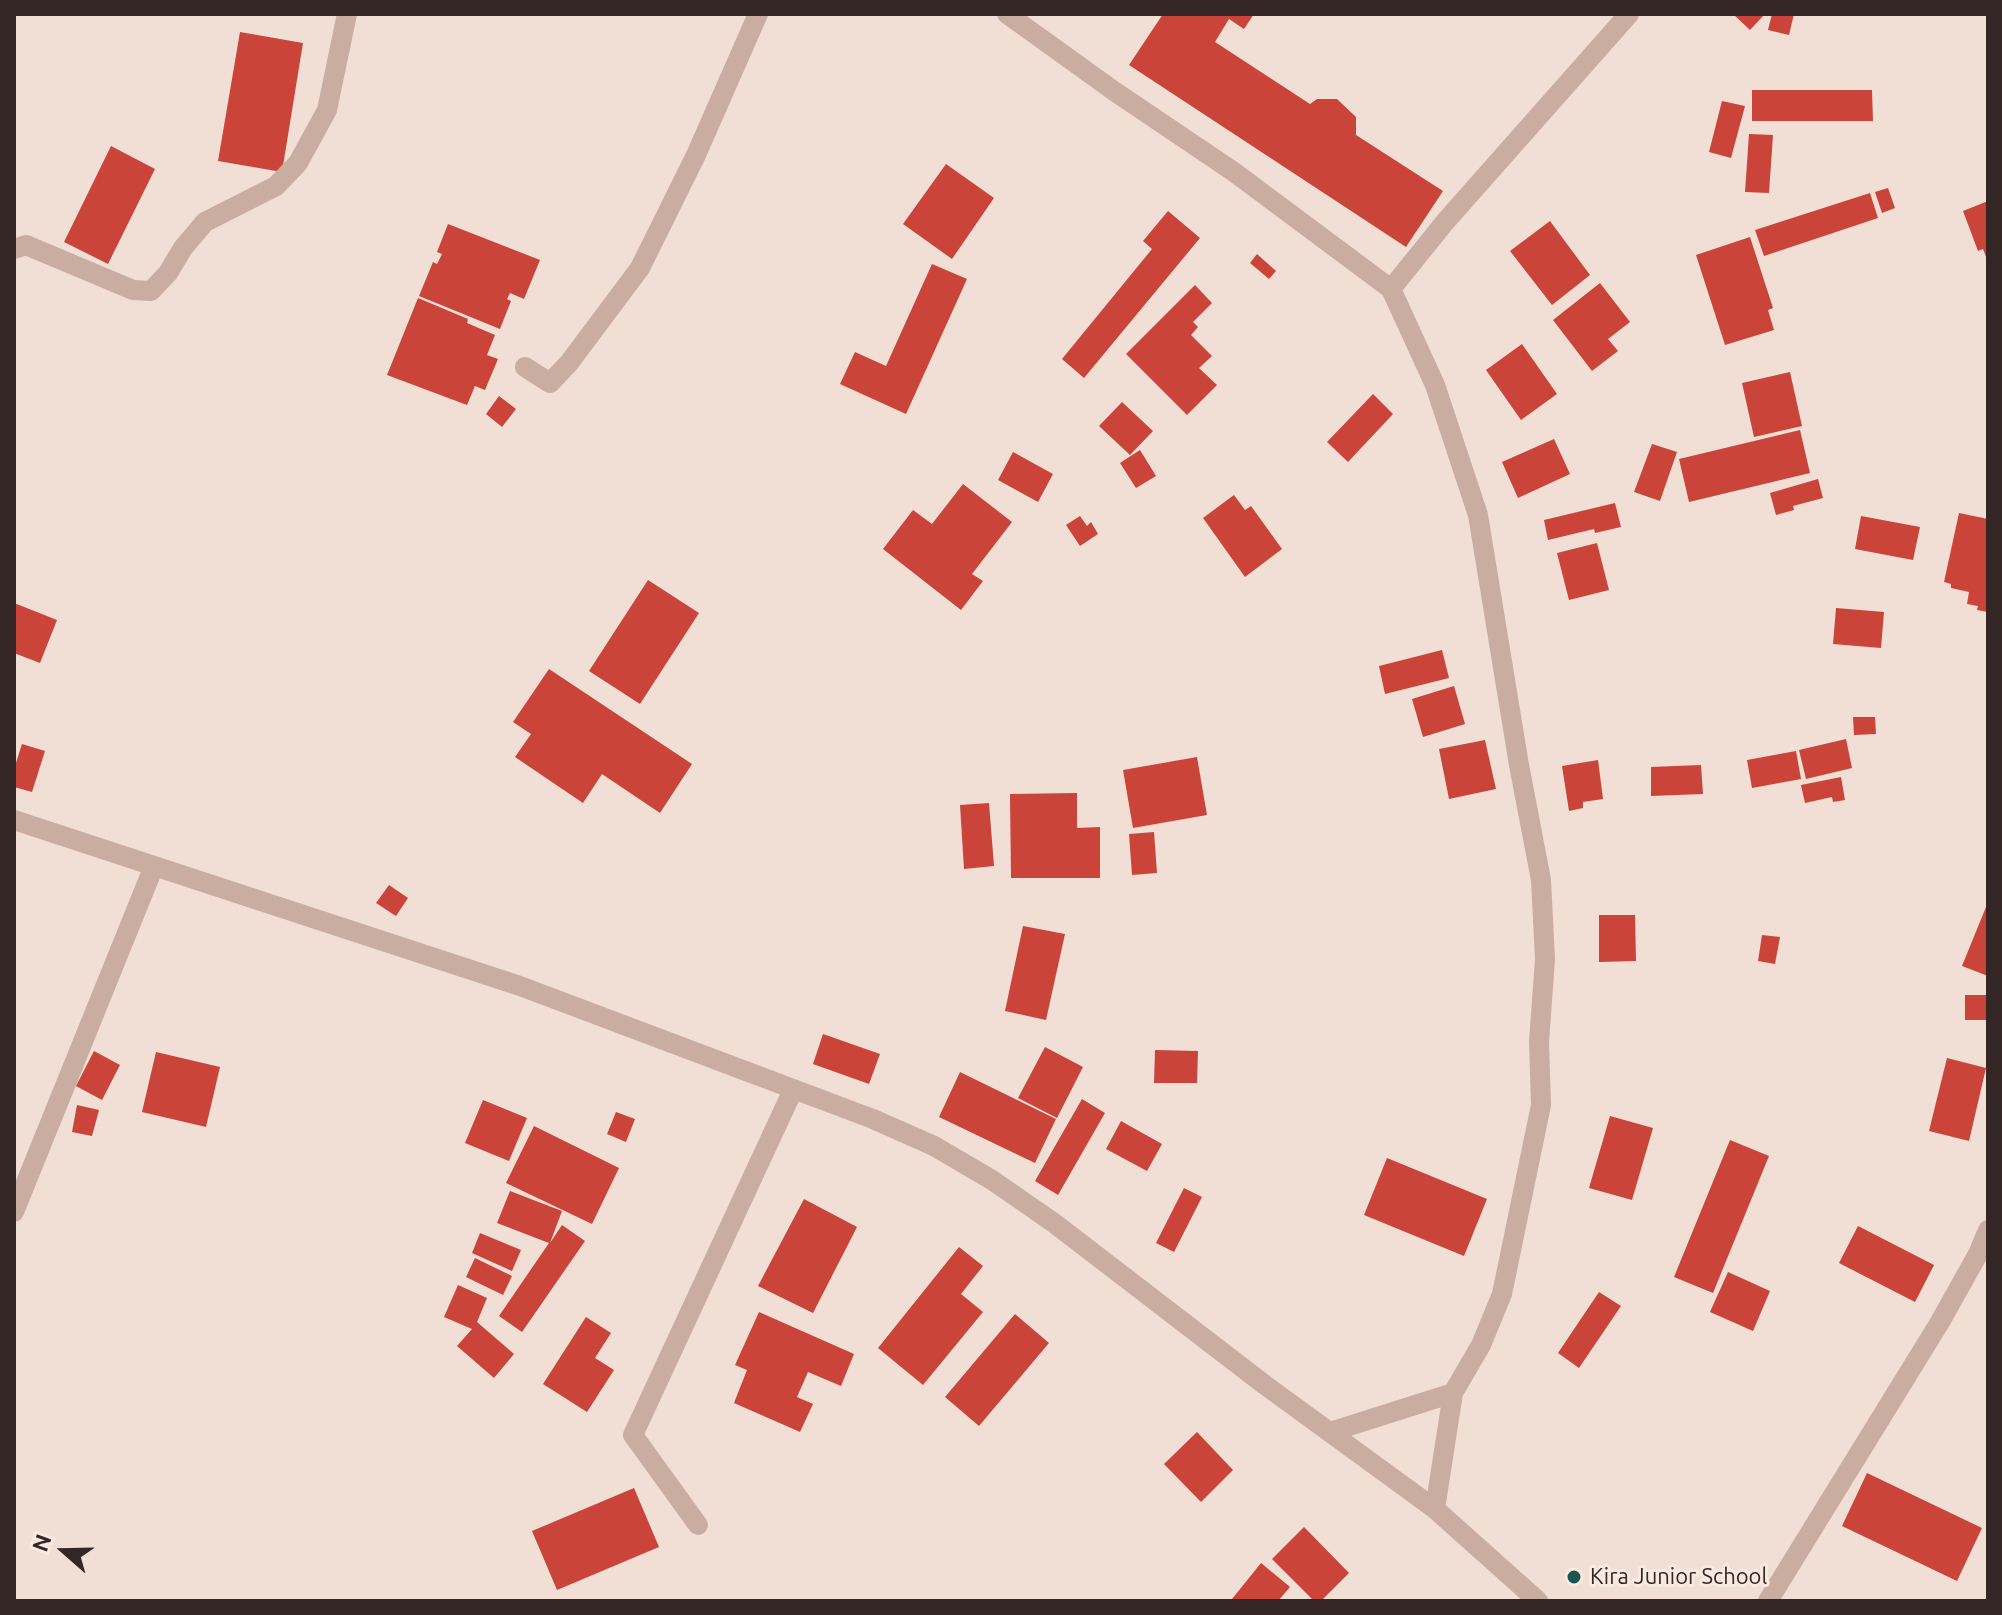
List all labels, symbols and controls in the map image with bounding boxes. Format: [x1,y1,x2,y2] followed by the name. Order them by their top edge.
[24,1511,104,1591] north arrow
[26,1531,56,1555] text: N
[1590,1564,1767,1590] place label: Kira Junior School
[1565,1568,1583,1586] marker: Kira Junior School

